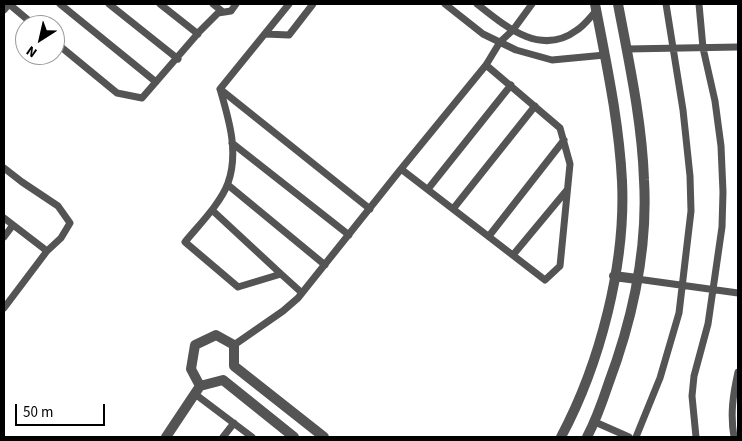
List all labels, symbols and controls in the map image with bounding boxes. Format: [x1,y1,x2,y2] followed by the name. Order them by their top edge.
[15,15,65,65] north arrow
[22,41,42,62] text: N
[18,394,108,426] scale bar
[23,402,53,423] text: 50 m

